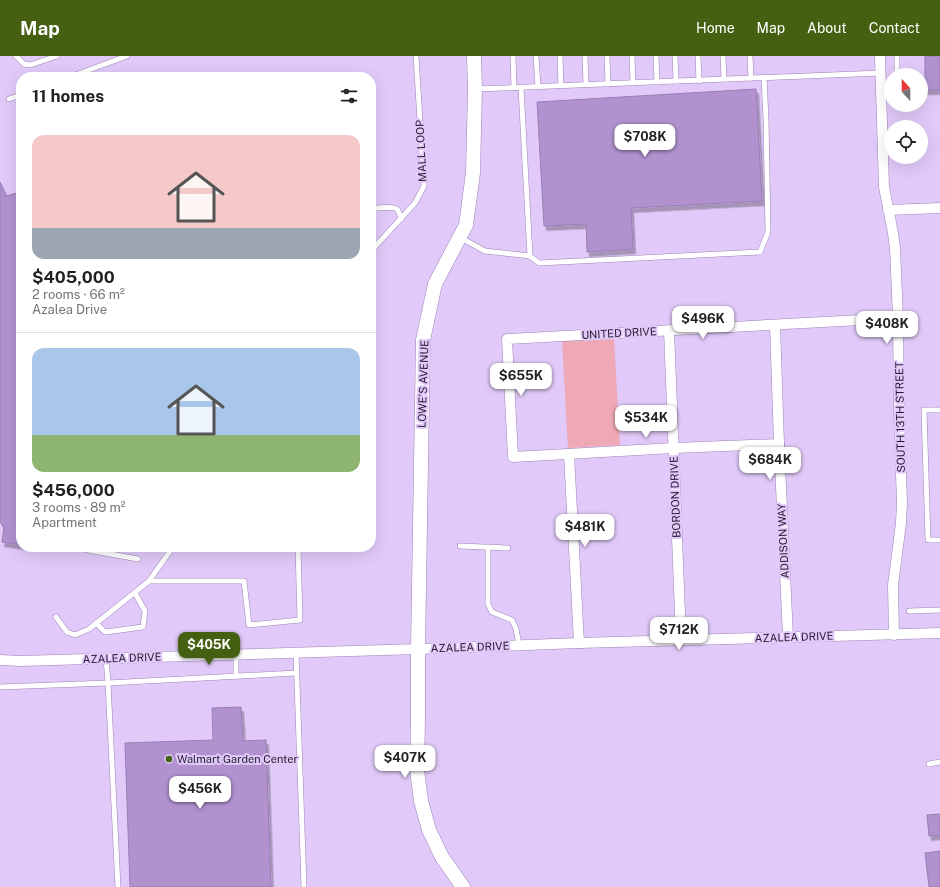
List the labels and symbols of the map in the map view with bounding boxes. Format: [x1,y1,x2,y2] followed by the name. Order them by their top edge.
[884,68,928,112] north arrow
[413,120,429,182] street label: MALL LOOP
[617,124,673,158] pin: $708K
[675,306,731,340] pin: $496K
[859,311,915,345] pin: $408K
[581,325,657,341] street label: UNITED DRIVE
[415,340,431,428] street label: LOWE'S AVENUE
[893,361,907,473] street label: SOUTH 13TH STREET
[493,363,549,397] pin: $655K
[618,405,674,439] pin: $534K
[742,447,798,481] pin: $684K
[668,456,682,538] street label: BORDON DRIVE
[775,503,791,579] street label: ADDISON WAY
[557,514,613,548] pin: $481K
[651,617,707,651] pin: $712K
[754,630,834,644] street label: AZALEA DRIVE
[181,632,237,666] pin: $405K
[430,640,510,654] street label: AZALEA DRIVE
[82,651,162,665] street label: AZALEA DRIVE
[377,745,433,779] pin: $407K
[177,753,298,765] place label: Walmart Garden Center
[164,754,174,764] marker: Walmart Garden Center
[172,776,228,810] pin: $456K

